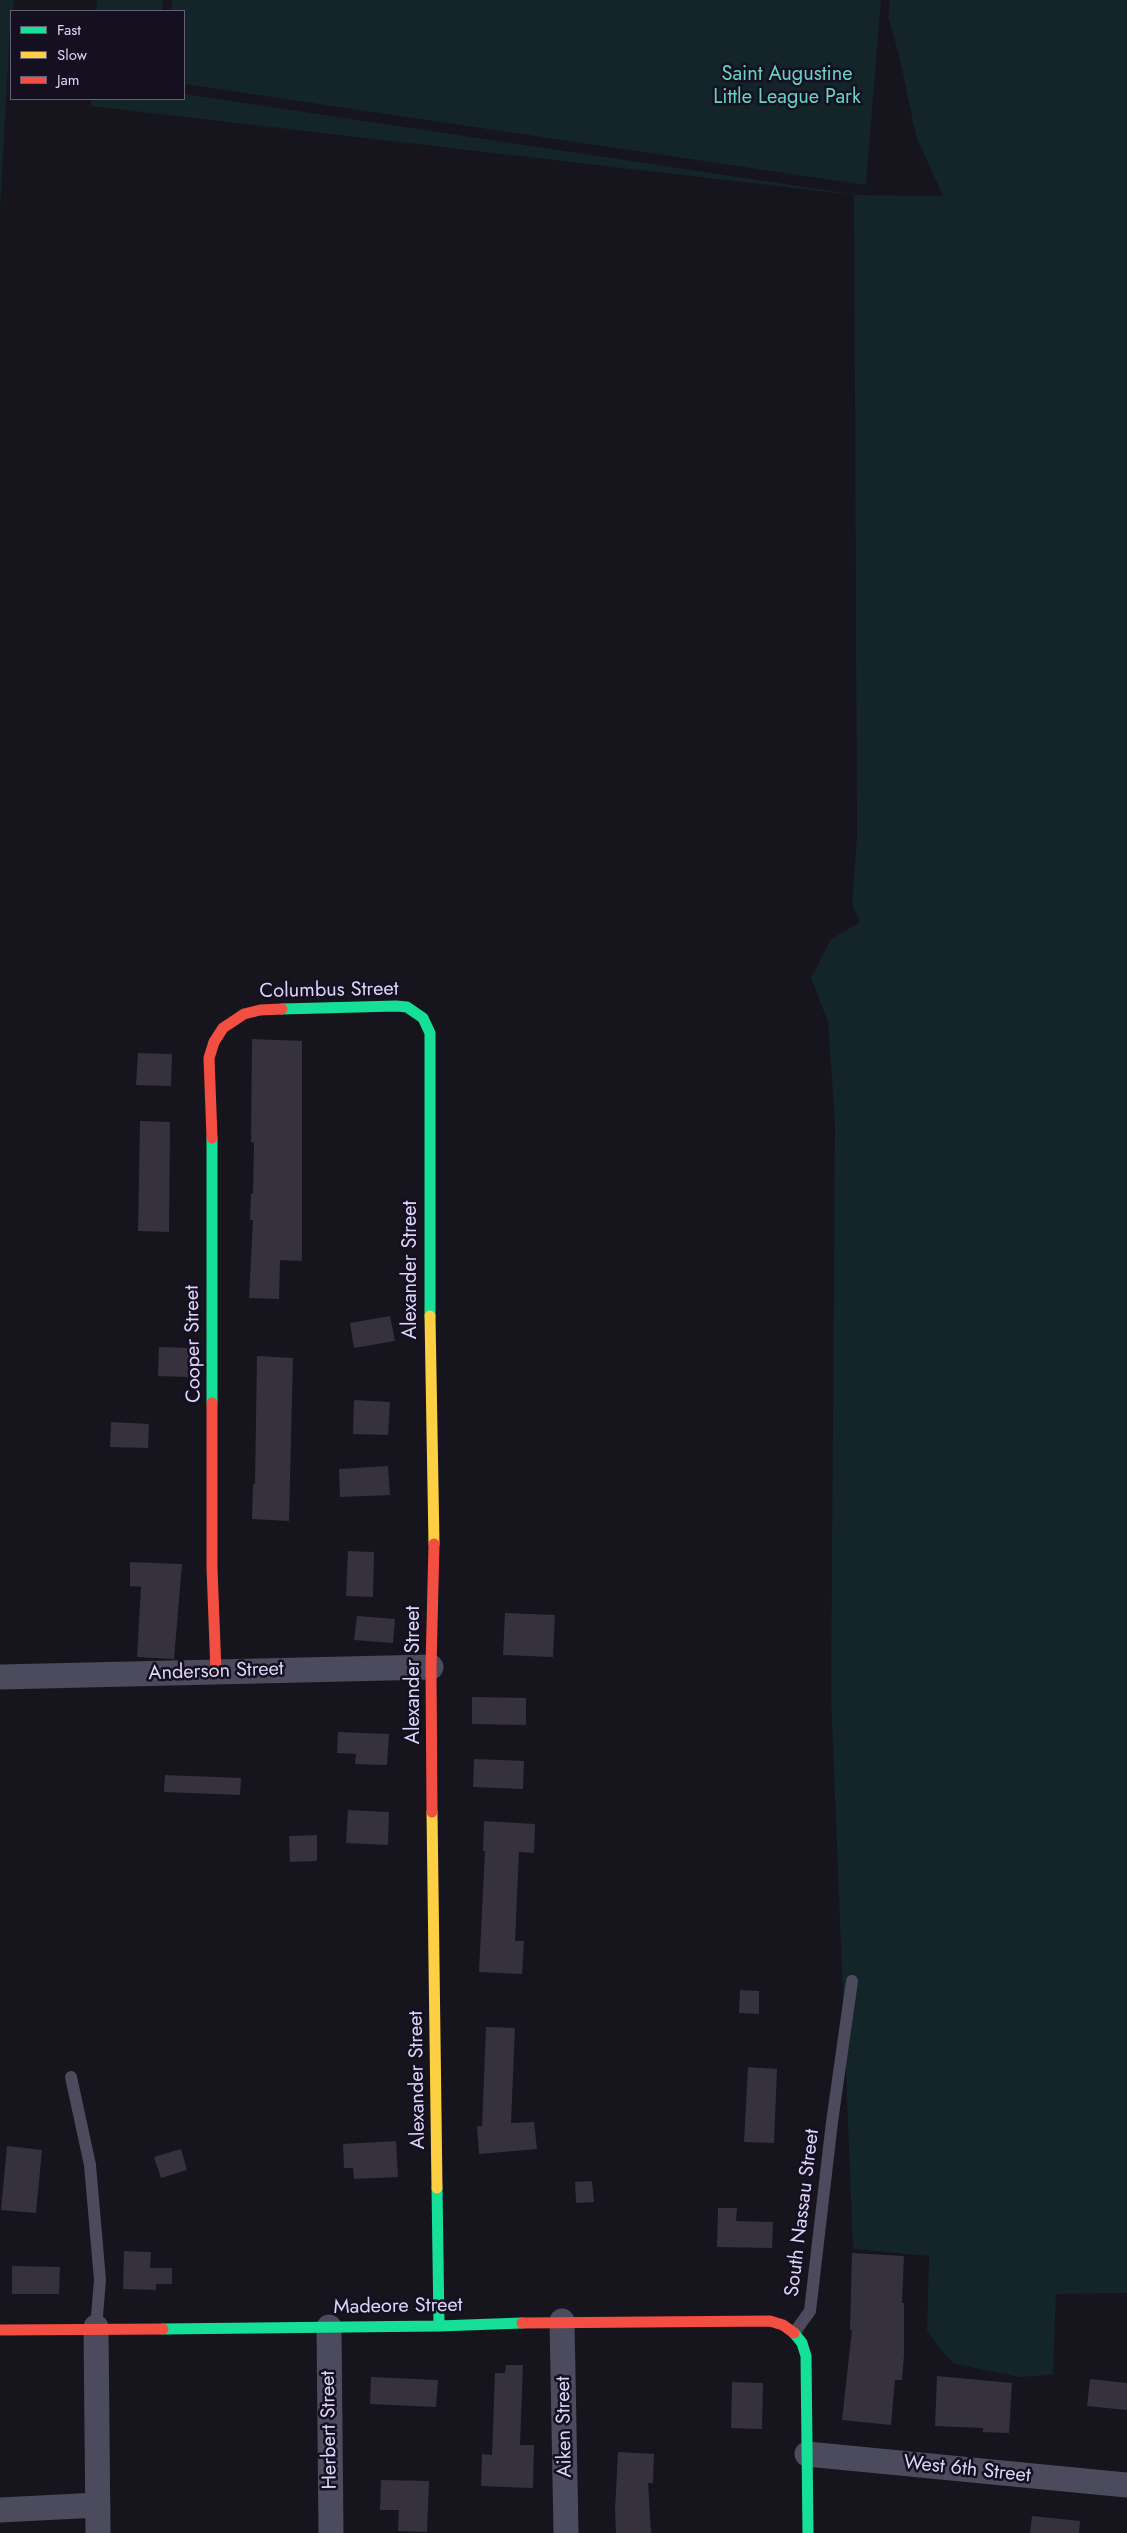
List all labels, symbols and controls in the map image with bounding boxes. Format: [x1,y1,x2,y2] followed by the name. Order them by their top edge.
[10,10,185,100] legend
[57,19,81,41] text: Fast
[57,44,87,66] text: Slow
[713,63,861,110] park label: Saint Augustine Little League Park
[57,69,80,91] text: Jam
[259,978,399,1004] street label: Columbus Street
[399,1201,423,1339] street label: Alexander Street
[181,1285,207,1403] street label: Cooper Street
[402,1606,426,1744] street label: Alexander Street
[148,1658,284,1686] street label: Anderson Street
[405,2011,431,2149] street label: Alexander Street
[781,2128,825,2298] street label: South Nassau Street
[333,2294,463,2320] street label: Madeore Street
[317,2371,343,2489] street label: Herbert Street
[552,2376,578,2478] street label: Aiken Street
[902,2451,1032,2489] street label: West 6th Street

